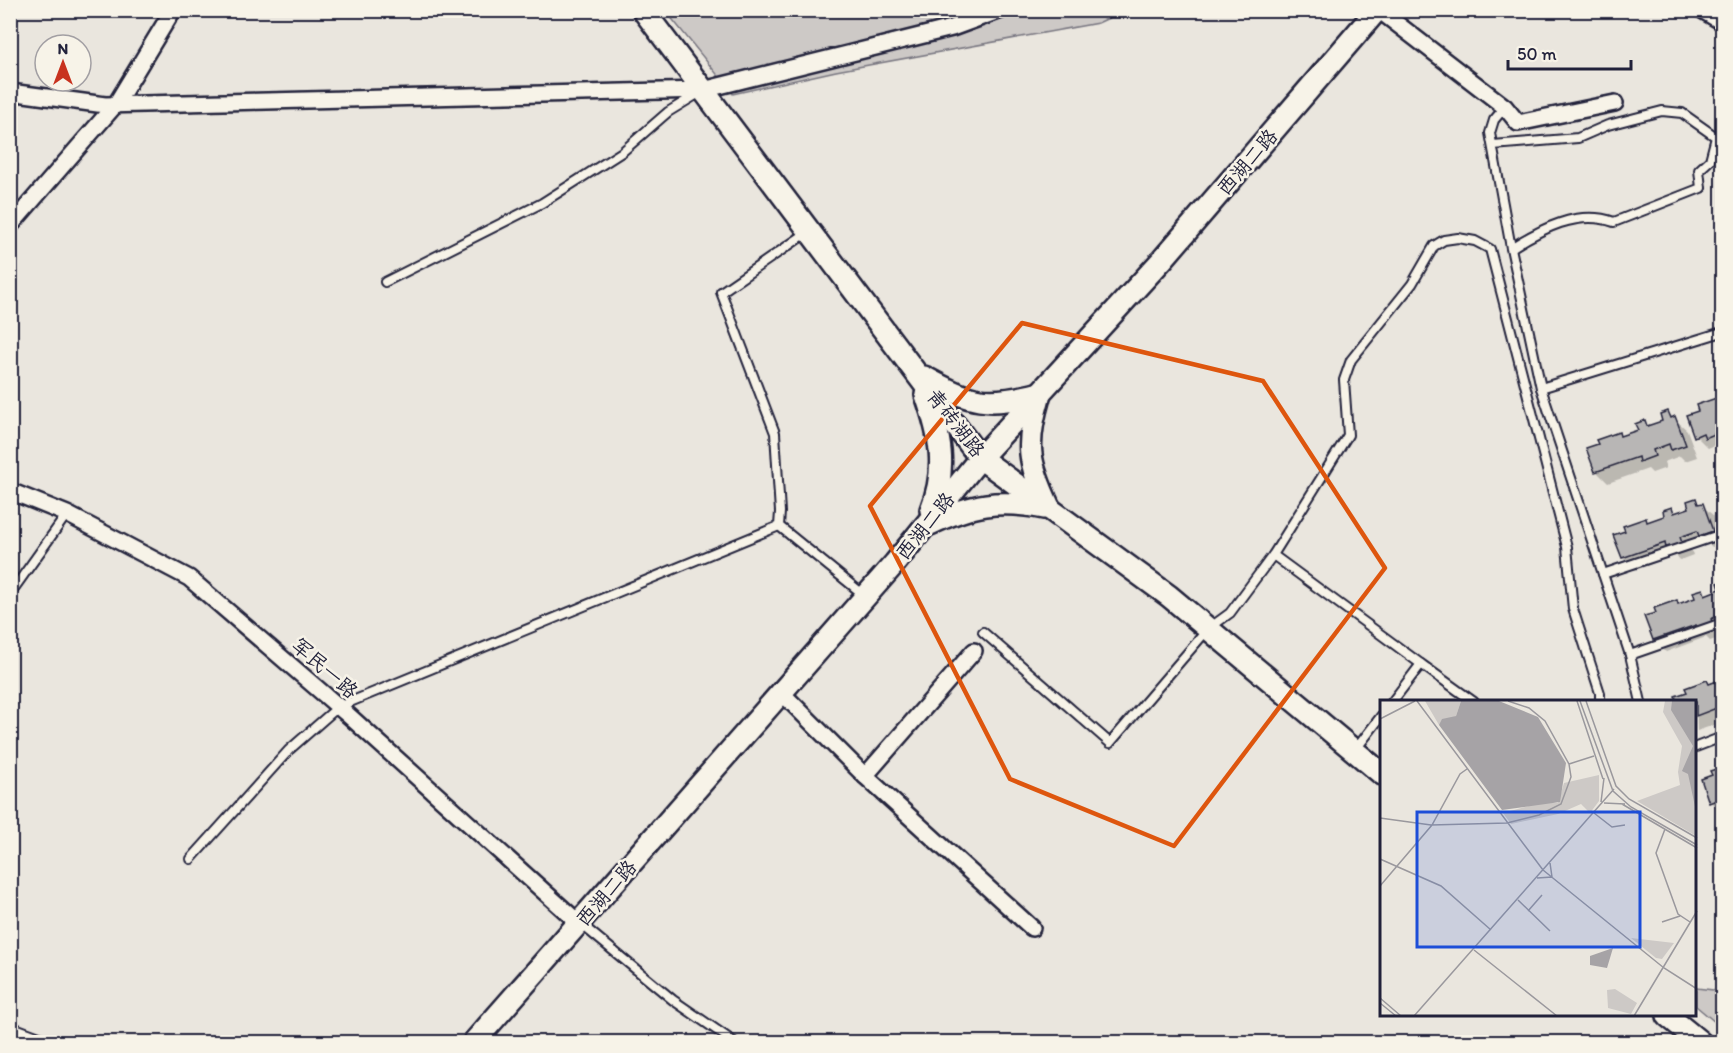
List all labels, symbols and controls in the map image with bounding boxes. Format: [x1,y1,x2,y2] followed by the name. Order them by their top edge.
[33,33,93,93] north arrow
[1508,33,1631,71] scale bar
[58,39,68,58] text: N
[1517,43,1557,65] text: 50 m
[1212,123,1283,200] street label: 西湖二路
[922,384,991,463] street label: 青砖湖路
[891,487,960,565] street label: 西湖二路
[287,633,364,704] street label: 军民一路
[1380,700,1697,1017] inset map
[571,854,642,931] street label: 西湖二路

